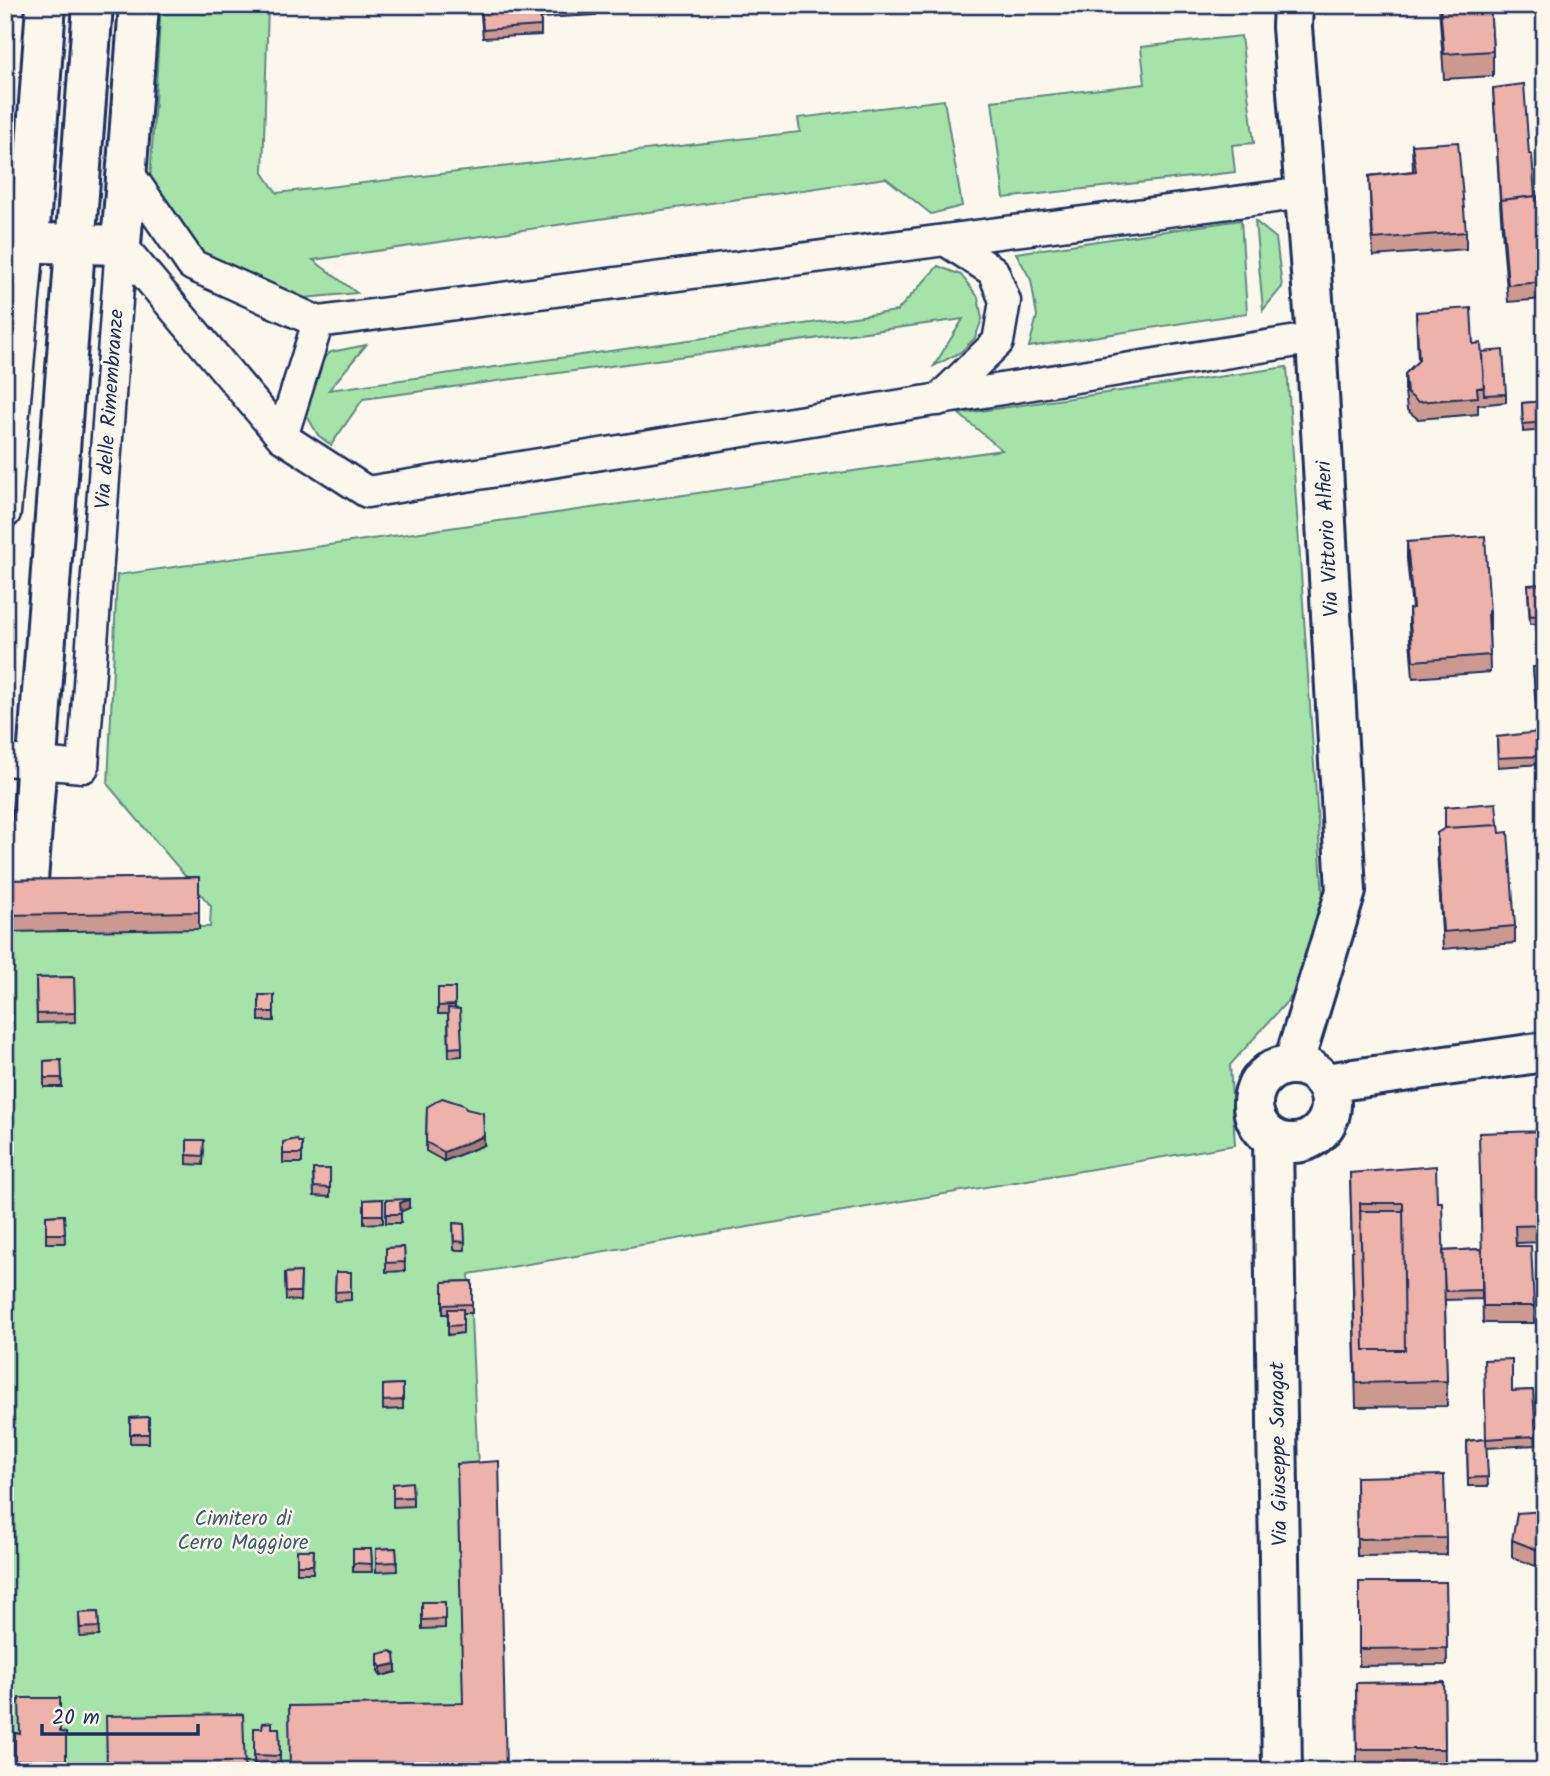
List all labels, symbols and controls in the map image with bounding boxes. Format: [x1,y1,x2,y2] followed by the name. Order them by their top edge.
[87,307,134,510] street label: Via delle Rimembranze
[1308,459,1349,618] street label: Via Vittorio Alfieri
[1261,1361,1298,1546] street label: Via Giuseppe Saragat
[177,1503,309,1560] park label: Cimitero di Cerro Maggiore
[42,1692,198,1736] scale bar
[52,1702,100,1735] text: 20 m

